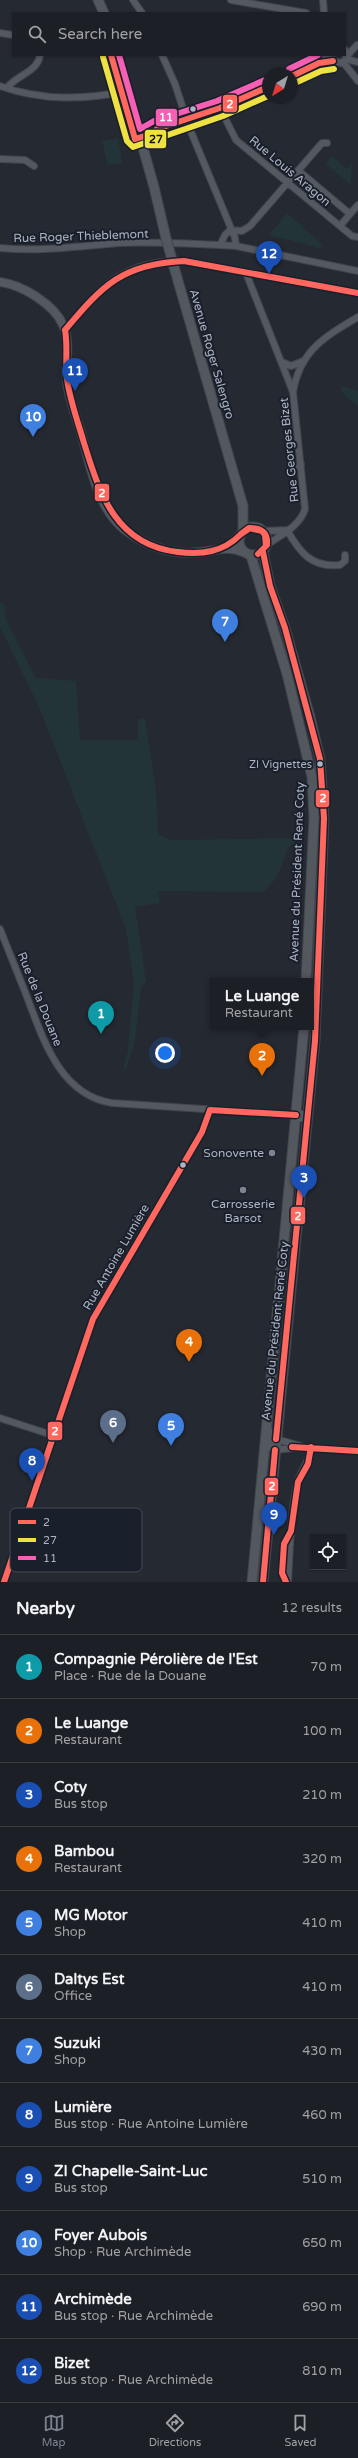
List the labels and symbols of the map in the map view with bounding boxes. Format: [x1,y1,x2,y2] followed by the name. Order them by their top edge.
[262,68,298,104] north arrow
[222,94,238,113] line badge: 2
[227,98,234,111] text: 2
[188,104,198,114] unlabelled marker
[155,108,178,127] line badge: 11
[159,111,173,124] text: 11
[144,129,167,149] line badge: 27
[149,133,163,146] text: 27
[247,133,333,209] street label: Rue Louis Aragon
[13,227,149,245] street label: Rue Roger Thieblemont
[256,241,282,274] pin: 12
[187,287,237,421] street label: Avenue Roger Salengro
[62,358,88,391] pin: 11
[276,397,301,503] street label: Rue Georges Bizet
[20,404,46,437] pin: 10
[94,483,110,502] line badge: 2
[99,487,106,500] text: 2
[212,609,238,642] pin: 7
[249,758,312,771] place label: ZI Vignettes
[315,759,325,769] marker: ZI Vignettes
[287,781,307,962] street label: Avenue du Président René Coty
[315,789,330,808] line badge: 2
[320,792,327,805] text: 2
[15,950,65,1048] street label: Rue de la Douane
[88,1001,114,1034] pin: 1
[155,1043,175,1063] your location
[249,1043,275,1076] pin: 2
[203,1146,264,1160] place label: Sonovente
[267,1148,277,1158] marker: Sonovente
[178,1160,188,1170] unlabelled marker
[291,1165,317,1198] pin: 3
[238,1185,248,1195] marker: Carrosserie Barsot
[211,1197,275,1225] place label: Carrosserie Barsot
[80,1201,152,1312] street label: Rue Antoine Lumière
[290,1206,306,1225] line badge: 2
[295,1210,302,1223] text: 2
[259,1240,291,1421] street label: Avenue du Président René Coty
[176,1329,202,1362] pin: 4
[100,1410,126,1443] pin: 6
[158,1413,184,1446] pin: 5
[47,1421,63,1441] line badge: 2
[52,1425,59,1438] text: 2
[19,1448,45,1481] pin: 8
[264,1477,279,1496] line badge: 2
[269,1480,276,1493] text: 2
[261,1502,287,1535] pin: 9
[10,1508,142,1572] legend
[43,1516,50,1529] text: 2
[43,1534,57,1547] text: 27
[43,1552,57,1565] text: 11

